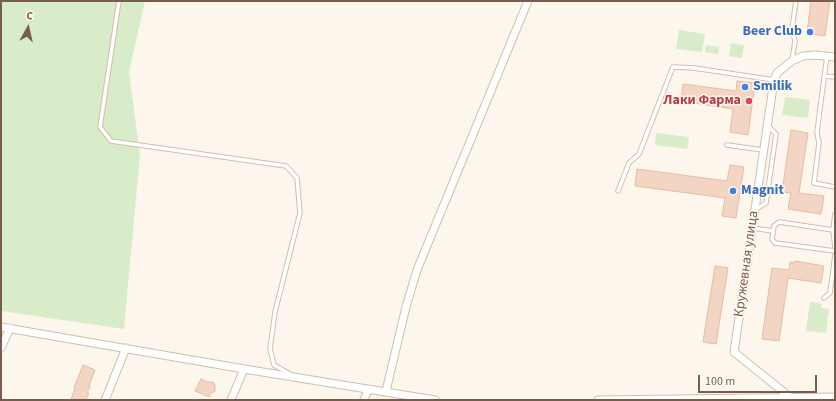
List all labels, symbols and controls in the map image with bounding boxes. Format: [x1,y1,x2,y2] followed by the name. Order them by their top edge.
[8,8,48,48] north arrow
[26,8,34,23] text: С
[743,24,802,40] place label: Beer Club
[805,27,815,37] marker: Beer Club
[753,79,792,95] place label: Smilik
[740,82,750,92] marker: Smilik
[663,93,741,109] place label: Лаки Фарма
[744,96,754,106] marker: Лаки Фарма
[741,183,784,199] place label: Magnit
[728,186,738,196] marker: Magnit
[731,210,763,318] street label: Кружевная улица
[700,367,819,393] scale bar
[705,373,735,390] text: 100 m

